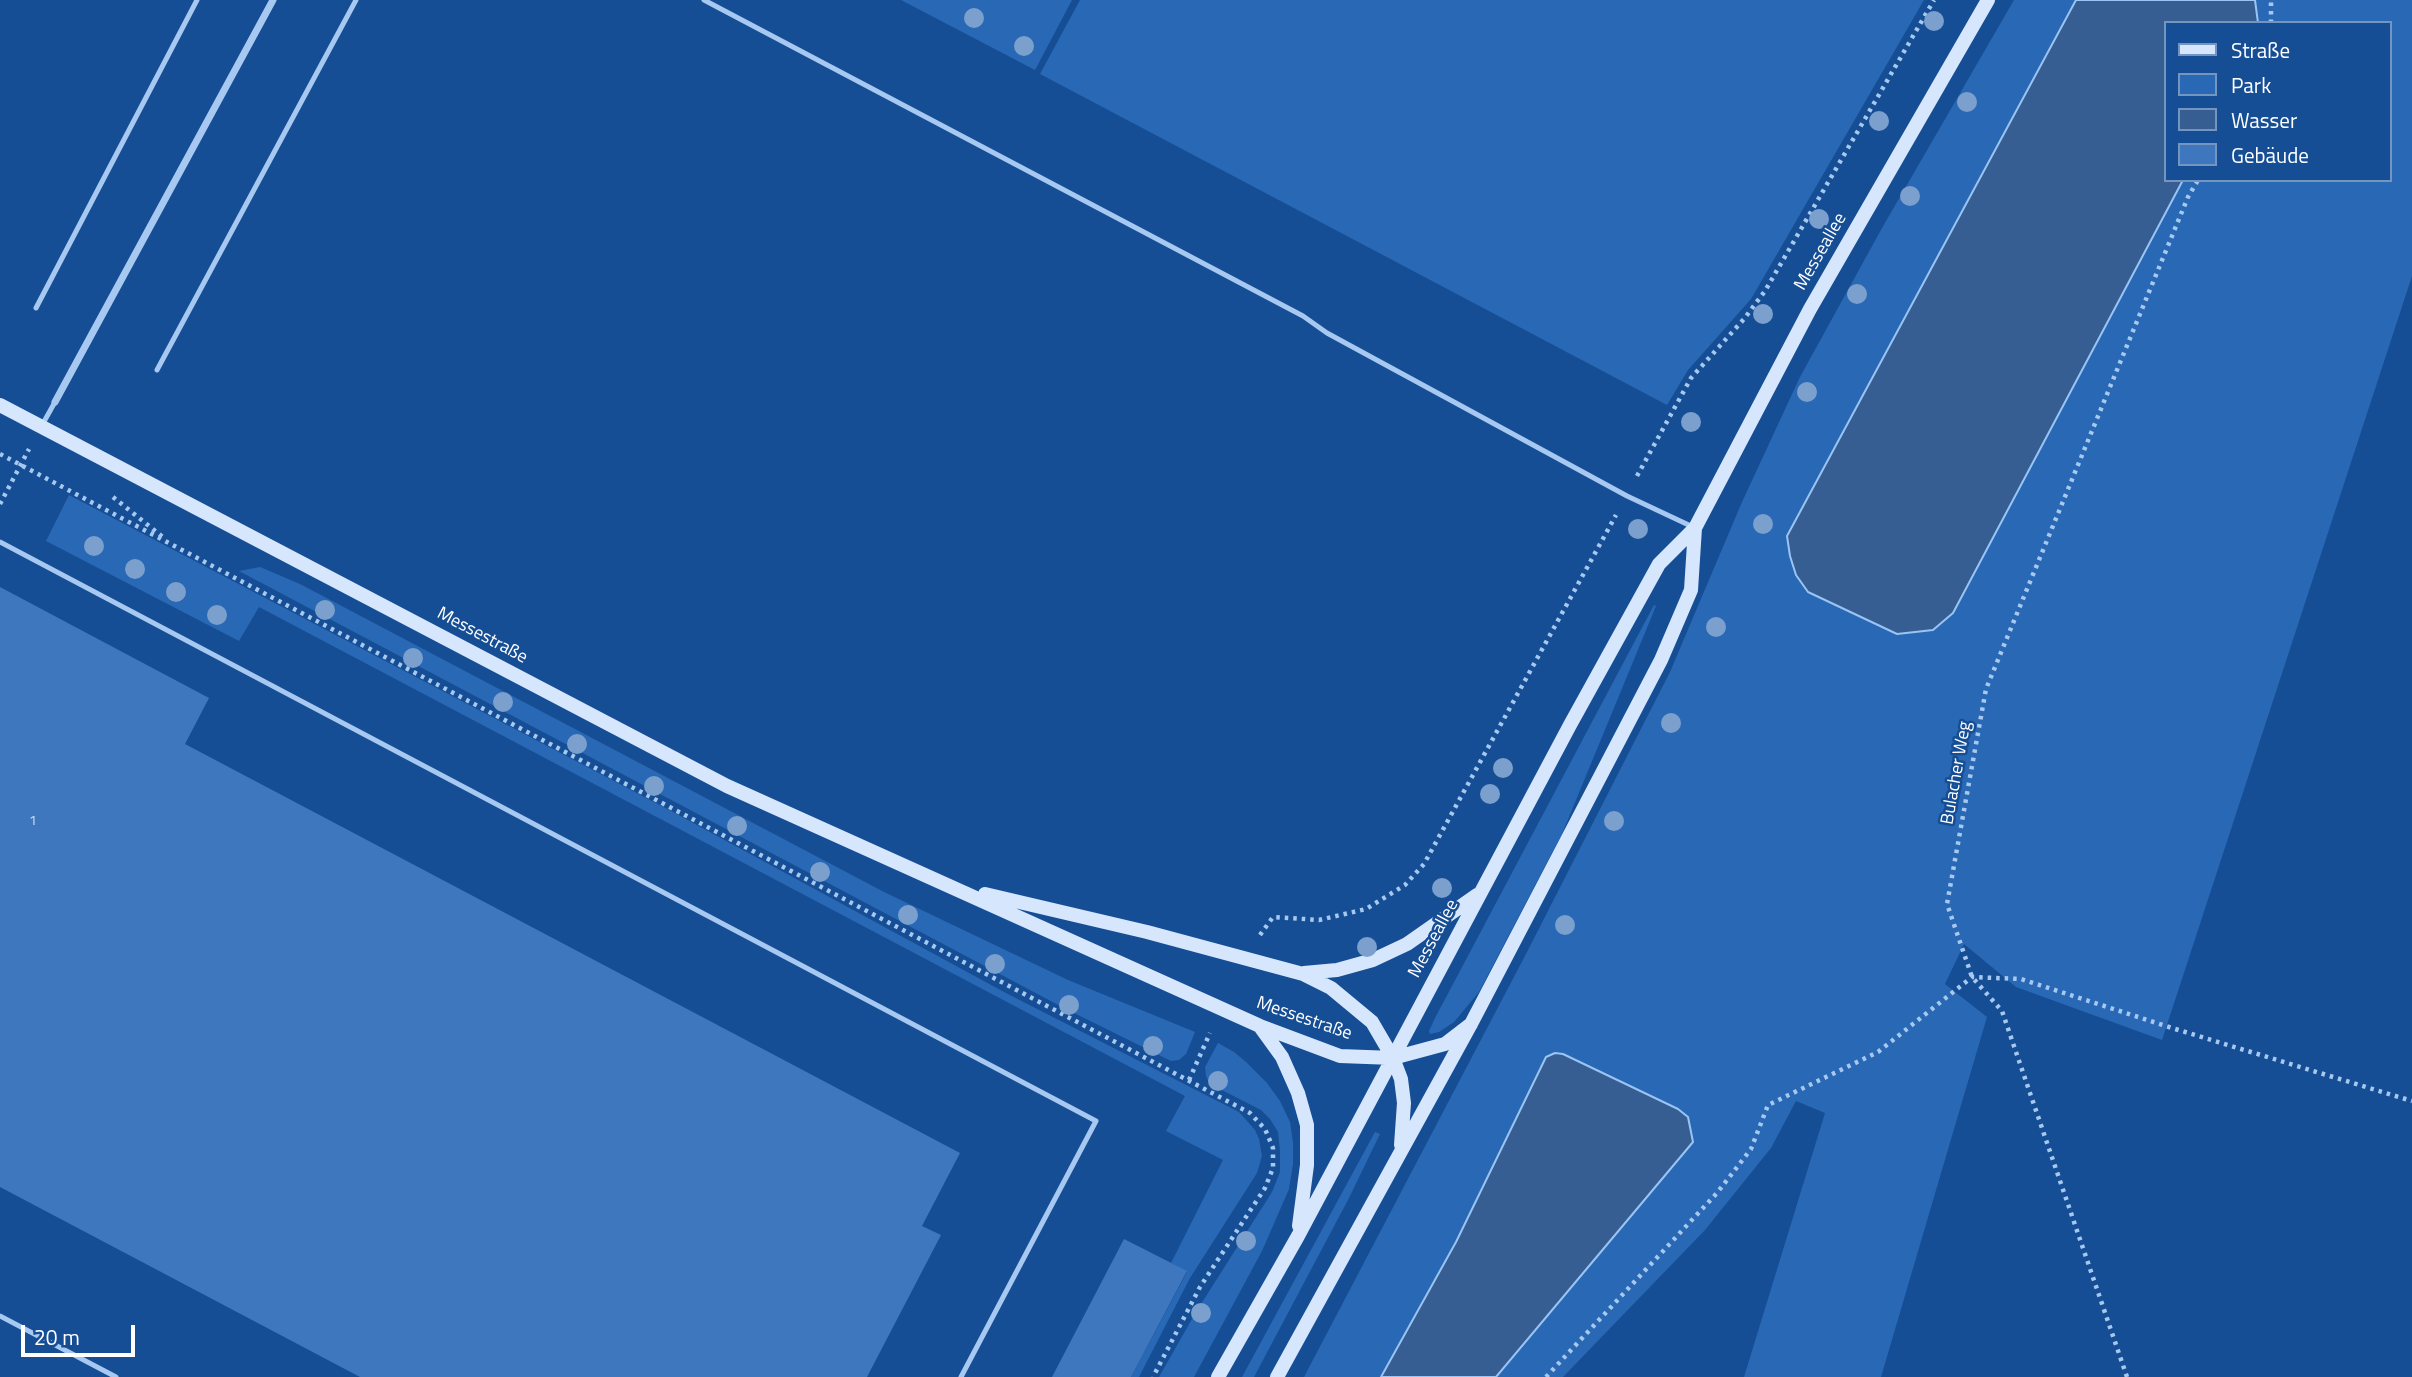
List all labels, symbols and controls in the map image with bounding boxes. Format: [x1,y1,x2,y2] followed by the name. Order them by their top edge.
[2164,21,2391,182] legend
[2231,34,2290,66] text: Straße
[2231,69,2271,101] text: Park
[2231,104,2297,136] text: Wasser
[2231,139,2309,171] text: Gebäude
[1790,210,1852,294] street label: Messeallee
[433,603,531,669] street label: Messestraße
[1937,720,1977,826] street label: Bulacher Weg
[29,814,37,830] house number: 1
[1404,896,1464,982] street label: Messeallee
[1254,993,1354,1045] street label: Messestraße
[24,1310,138,1354] scale bar
[34,1321,80,1353] text: 20 m

